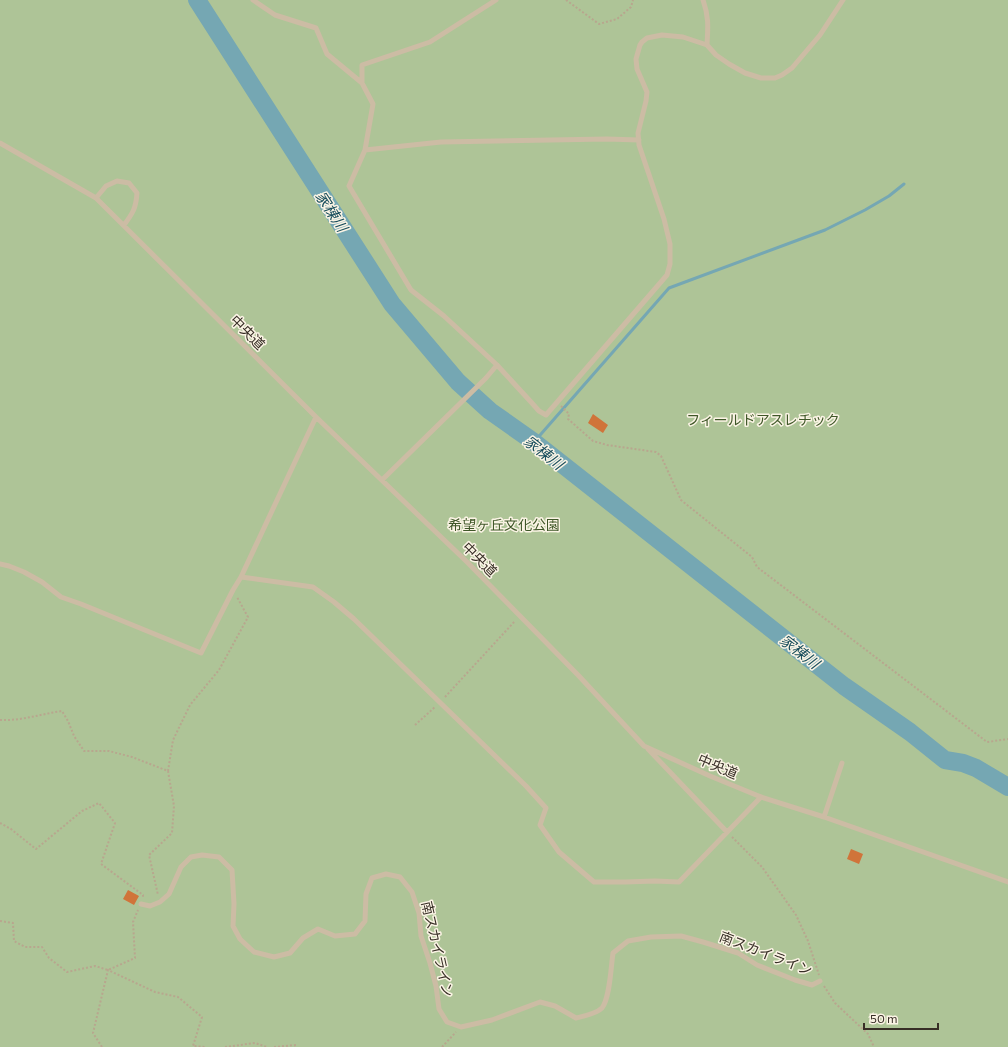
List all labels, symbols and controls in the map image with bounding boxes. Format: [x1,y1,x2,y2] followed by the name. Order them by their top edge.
[312,187,353,236] water label: 家棟川
[227,311,269,353] street label: 中央道
[686,411,840,428] park label: フィールドアスレチック
[521,431,569,474] water label: 家棟川
[448,516,560,533] park label: 希望ヶ丘文化公園
[459,538,501,580] street label: 中央道
[777,630,825,673] water label: 家棟川
[695,750,741,782] street label: 中央道
[419,899,457,999] street label: 南スカイライン
[717,928,815,978] street label: 南スカイライン
[864,1005,938,1031] scale bar
[870,1011,898,1025] text: 50 m

